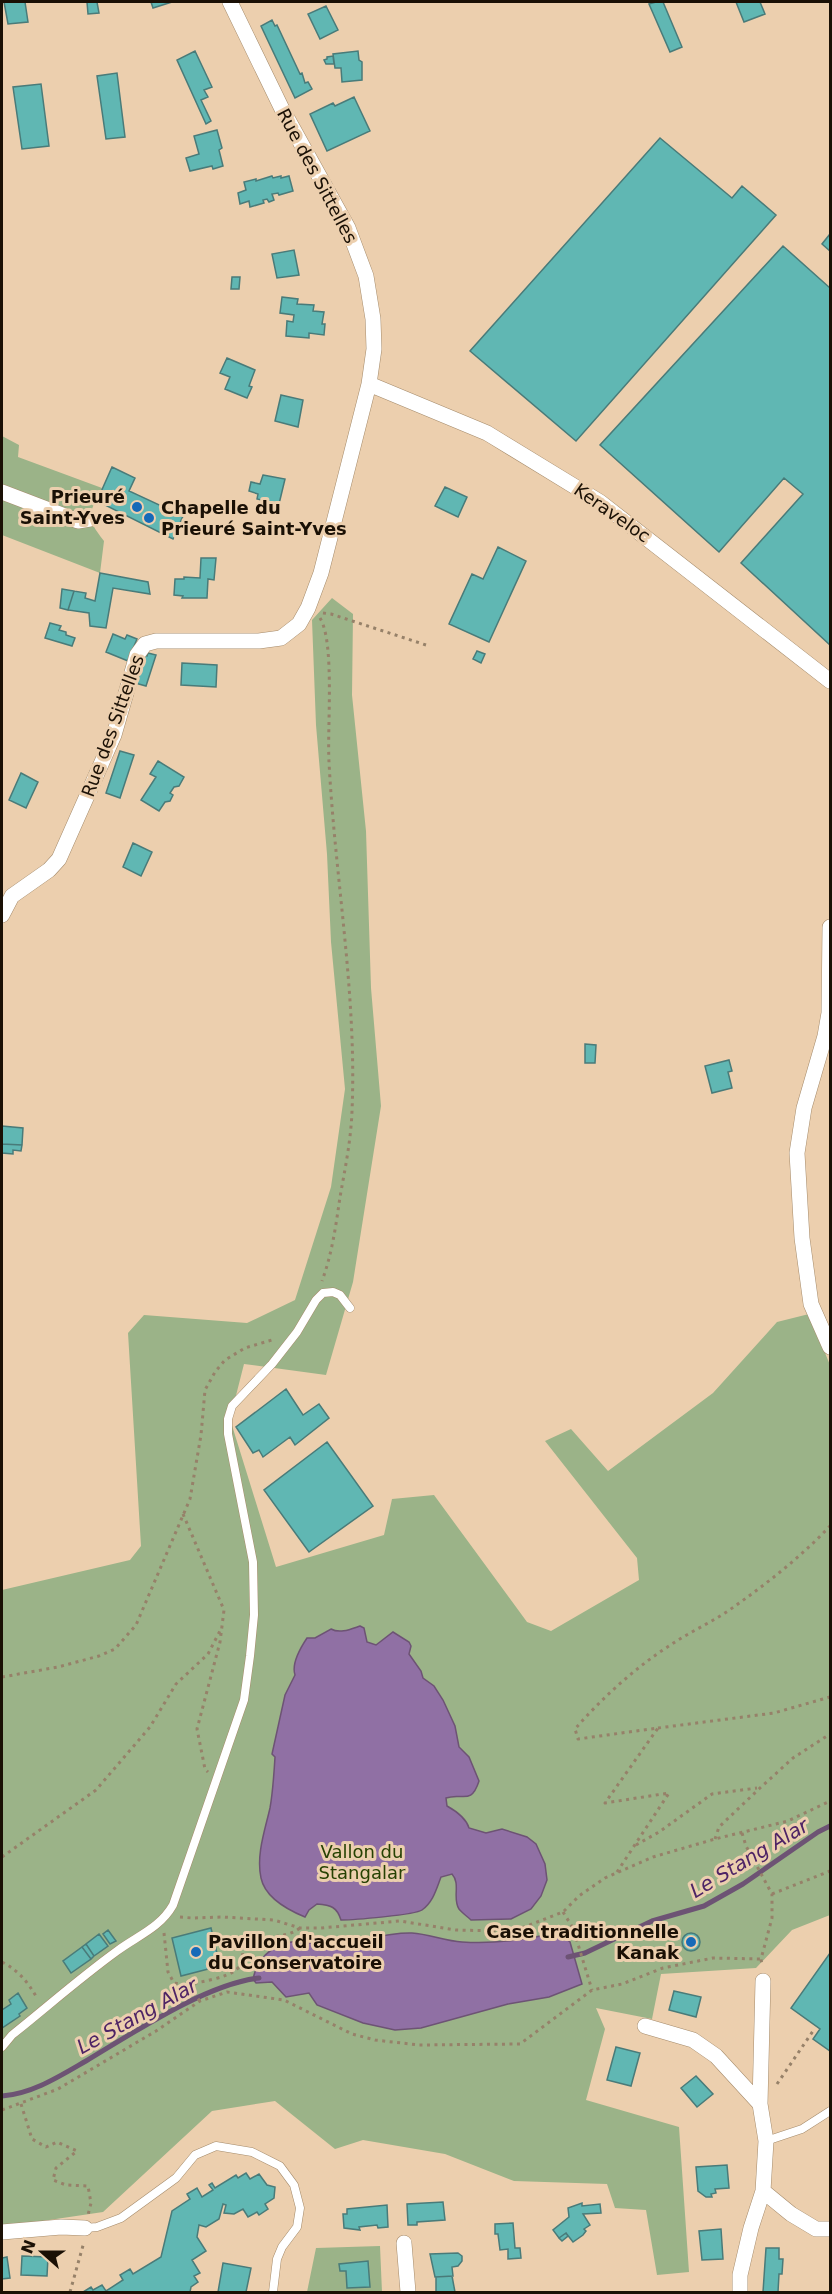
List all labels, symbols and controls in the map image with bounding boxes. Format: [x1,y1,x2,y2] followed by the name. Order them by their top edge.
[273,105,362,247] street label: Rue des Sittelles
[570,479,654,546] street label: Keraveloc
[20,486,125,528] place label: Prieuré Saint-Yves
[161,497,347,539] place label: Chapelle du Prieuré Saint-Yves
[130,500,144,514] marker: Prieuré Saint-Yves
[142,511,156,525] marker: Chapelle du Prieuré Saint-Yves
[77,652,148,800] street label: Rue des Sittelles
[685,1812,814,1903] water label: Le Stang Alar
[319,1841,406,1883] park label: Vallon du Stangalar
[486,1921,680,1963] place label: Case traditionnelle Kanak
[208,1931,384,1973] place label: Pavillon d'accueil du Conservatoire
[684,1935,698,1949] marker: Case traditionnelle Kanak
[189,1945,203,1959] marker: Pavillon d'accueil du Conservatoire
[73,1972,203,2059] water label: Le Stang Alar
[12,2222,72,2282] north arrow
[17,2237,40,2256] text: N

